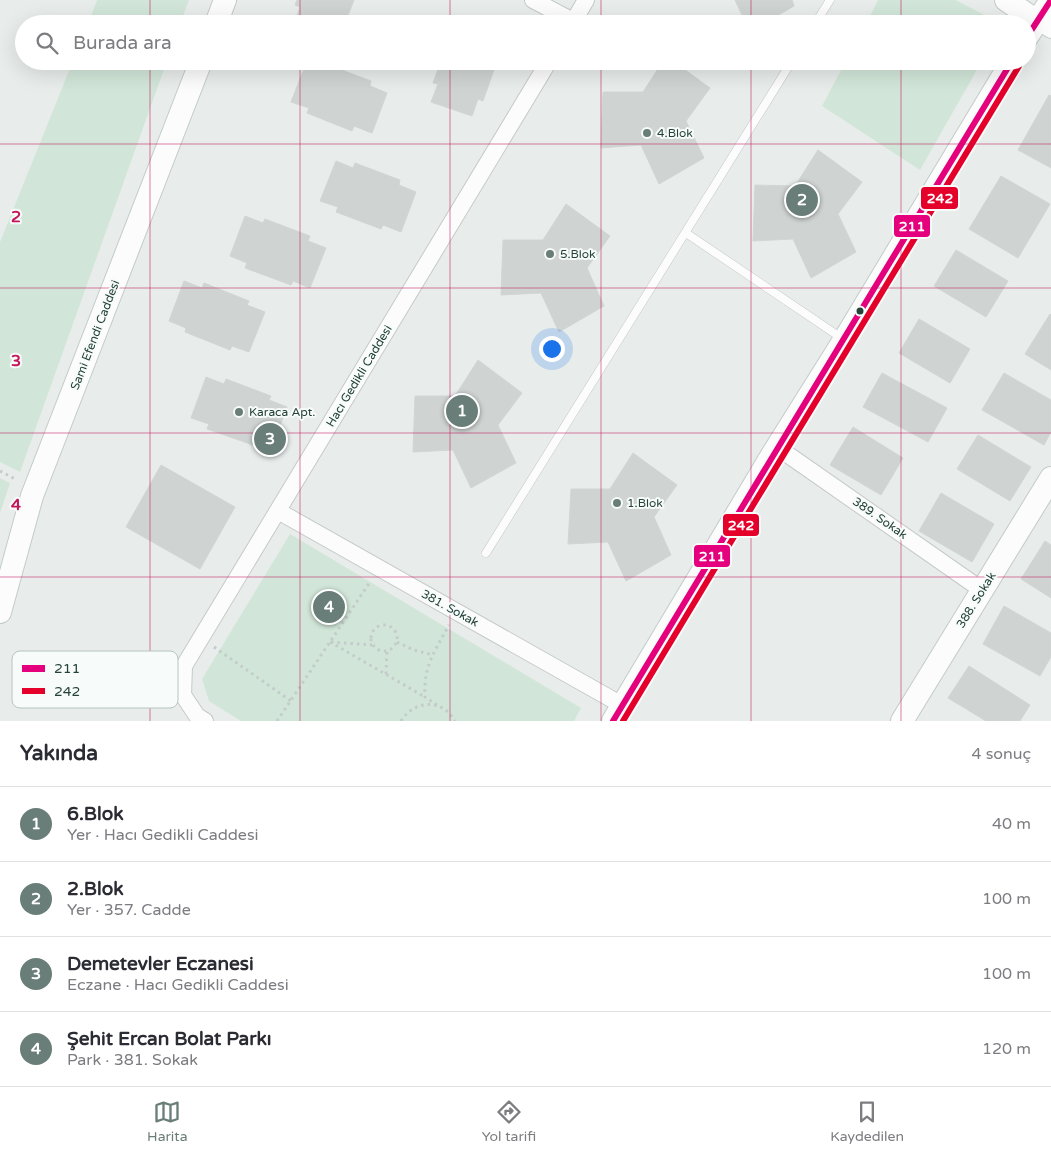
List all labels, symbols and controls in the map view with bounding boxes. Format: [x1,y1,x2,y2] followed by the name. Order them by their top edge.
[15,15,1036,70] search box
[33,29,61,57] icon: search
[73,32,172,54] text: Burada ara
[657,126,693,140] place label: 4.Blok
[641,127,653,139] marker: 4.Blok
[786,181,818,219] pin: 2
[920,186,959,210] line badge: 242
[927,190,953,207] text: 242
[11,207,21,227] text: 2
[893,214,931,238] line badge: 211
[899,218,925,235] text: 211
[560,247,596,261] place label: 5.Blok
[544,248,556,260] marker: 5.Blok
[68,278,122,392] street label: Sami Efendi Caddesi
[855,306,865,316] unlabelled marker
[323,323,395,429] street label: Hacı Gedikli Caddesi
[539,336,565,362] your location
[11,351,21,371] text: 3
[446,392,478,430] pin: 1
[249,405,316,419] place label: Karaca Apt.
[233,406,245,418] marker: Karaca Apt.
[254,420,286,458] pin: 3
[850,494,910,542] street label: 389. Sokak
[11,495,21,515] text: 4
[627,496,663,510] place label: 1.Blok
[611,497,623,509] marker: 1.Blok
[722,513,760,537] line badge: 242
[728,517,754,534] text: 242
[693,544,731,568] line badge: 211
[699,548,725,565] text: 211
[953,569,999,631] street label: 388. Sokak
[419,587,481,630] street label: 381. Sokak
[313,588,345,626] pin: 4
[12,651,178,708] legend
[54,660,80,677] text: 211
[54,683,80,700] text: 242
[20,741,98,766] text: Yakında
[971,744,1031,764] text: 4 sonuç
[67,803,124,825] text: 6.Blok
[31,814,41,834] text: 1
[992,814,1031,834] text: 40 m
[67,825,259,845] text: Yer · Hacı Gedikli Caddesi
[67,878,124,900] text: 2.Blok
[31,889,41,909] text: 2
[982,889,1031,909] text: 100 m
[67,900,191,920] text: Yer · 357. Cadde
[67,953,254,975] text: Demetevler Eczanesi
[31,964,41,984] text: 3
[982,964,1031,984] text: 100 m
[67,975,289,995] text: Eczane · Hacı Gedikli Caddesi
[67,1028,272,1050] text: Şehit Ercan Bolat Parkı
[31,1039,41,1059] text: 4
[982,1039,1031,1059] text: 120 m
[67,1050,198,1070] text: Park · 381. Sokak
[147,1098,188,1145] tab: Harita
[482,1098,536,1145] tab: Yol tarifi
[830,1098,904,1145] tab: Kaydedilen

